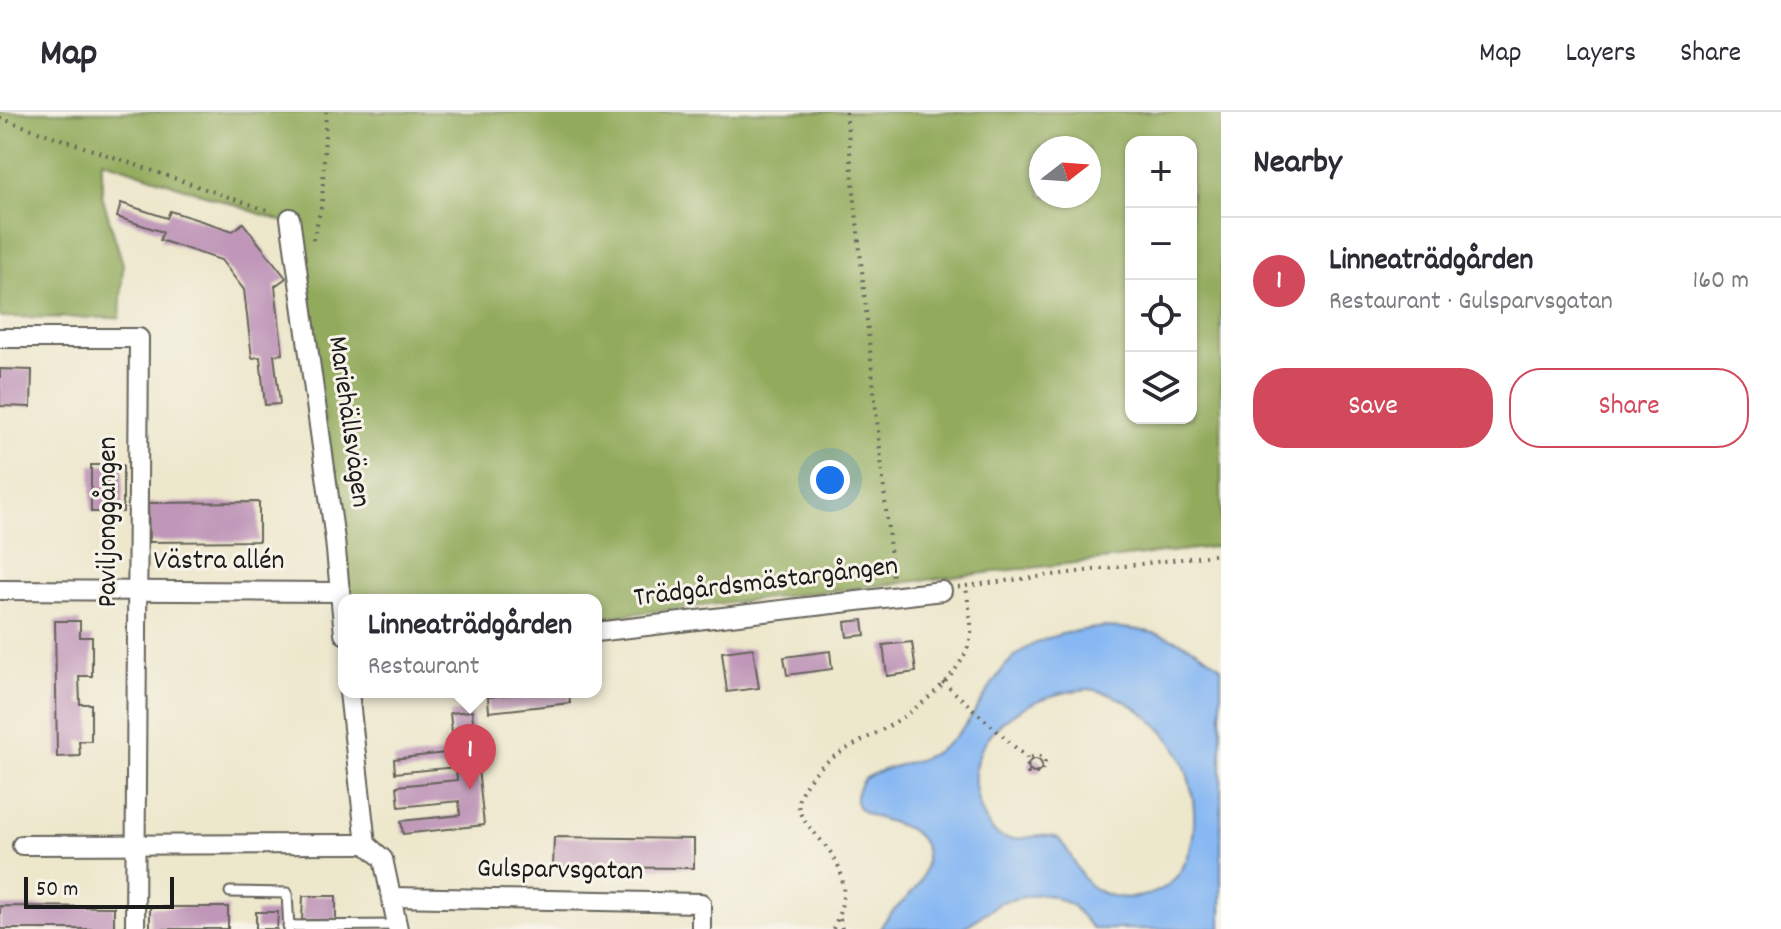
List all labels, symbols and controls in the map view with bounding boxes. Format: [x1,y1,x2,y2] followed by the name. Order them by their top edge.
[40,28,98,83] text: Map
[1479,35,1522,75] text: Map
[1566,35,1636,75] text: Layers
[1680,35,1741,75] text: Share
[1029,136,1101,208] north arrow
[1125,136,1197,424] map controls
[1125,136,1197,208] button: +
[1253,140,1342,189] text: Nearby
[1125,208,1197,280] button: −
[1329,241,1533,284] text: Linneaträdgården
[1276,263,1282,300] text: 1
[1693,263,1749,300] text: 160 m
[1125,280,1197,352] button: locate
[1329,284,1613,321] text: Restaurant · Gulsparvsgatan
[315,334,379,510] street label: Mariehällsvägen
[1125,352,1197,424] button: layers
[1253,368,1493,448] button: Save
[1509,368,1749,448] button: Share
[90,437,130,608] street label: Paviljonggången
[810,460,850,500] your location
[154,543,284,583] street label: Västra allén
[632,548,900,620] street label: Trädgårdsmästargången
[338,594,602,698] popup
[368,606,572,649] text: Linneaträdgården
[368,649,479,686] text: Restaurant
[444,724,496,790] pin: 1
[476,851,644,893] street label: Gulsparvsgatan
[24,873,174,909] scale bar
[36,875,78,906] text: 50 m

